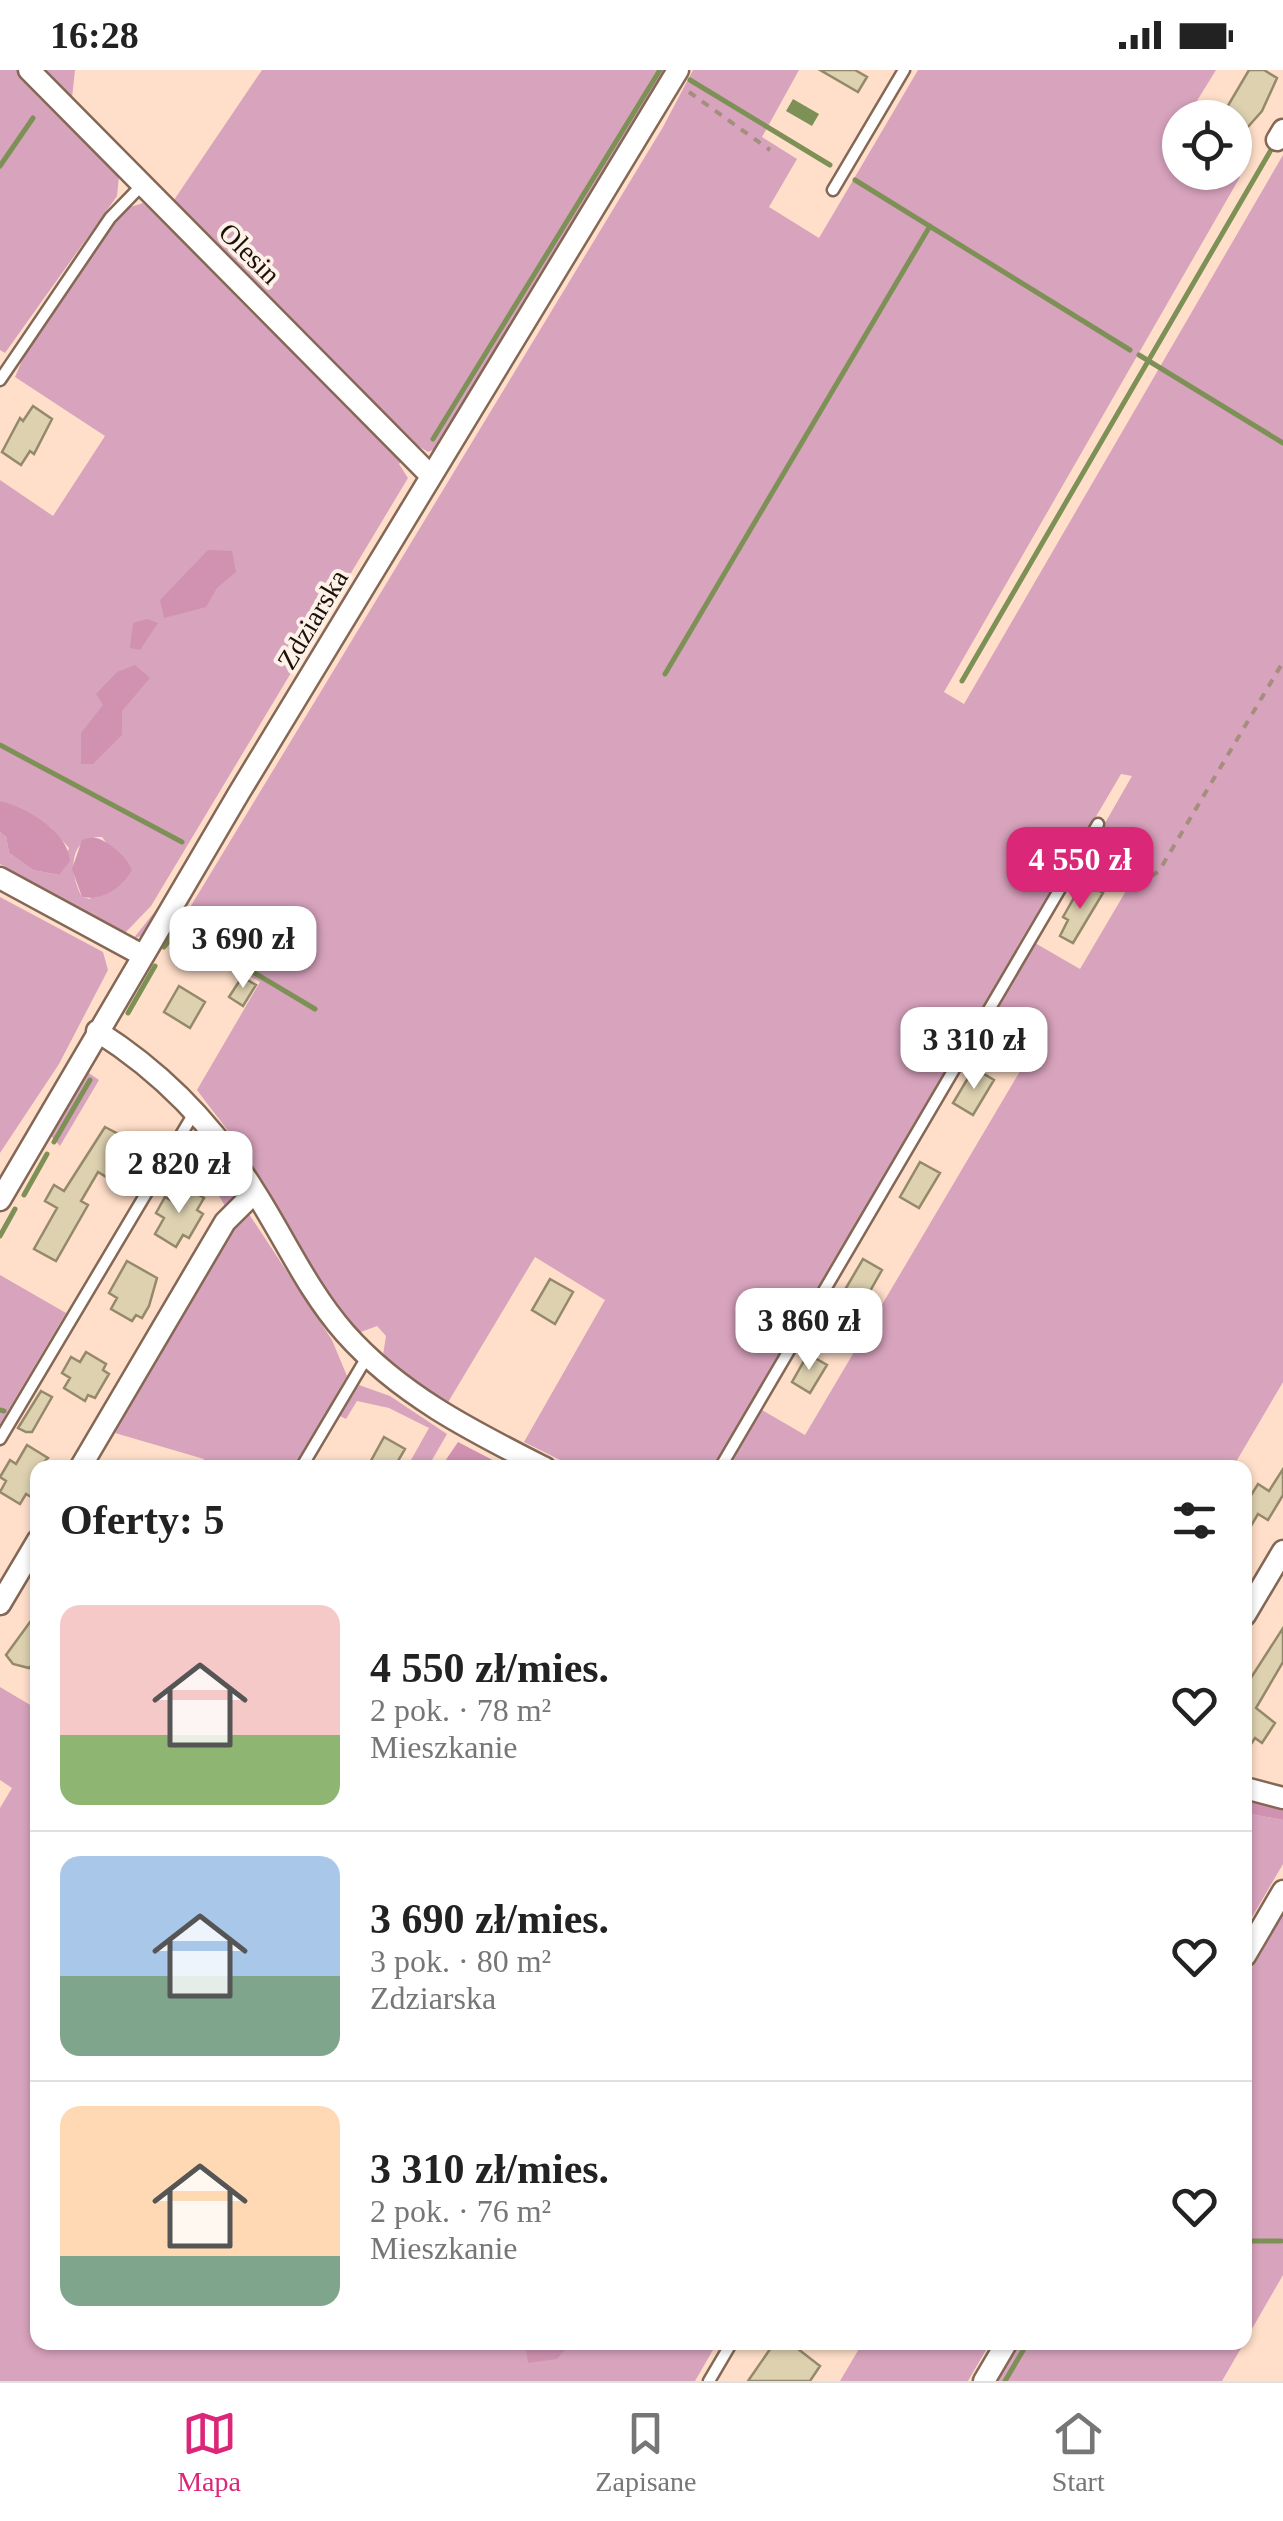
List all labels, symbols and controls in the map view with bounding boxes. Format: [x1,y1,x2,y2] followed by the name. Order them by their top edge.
[50,14,139,56] text: 16:28
[1162,100,1252,190] map controls
[1162,100,1252,190] button: locate
[213,217,286,290] street label: Olesin
[271,563,354,675] street label: Zdziarska
[977,827,1183,912] pin: 4 550 zł
[1028,841,1132,877] text: 4 550 zł
[140,906,346,991] pin: 3 690 zł
[191,920,295,956] text: 3 690 zł
[871,1007,1077,1092] pin: 3 310 zł
[922,1021,1026,1057] text: 3 310 zł
[76,1131,282,1216] pin: 2 820 zł
[127,1145,231,1181] text: 2 820 zł
[706,1288,912,1373] pin: 3 860 zł
[757,1302,861,1338] text: 3 860 zł
[1167,1493,1222,1548] icon: filters
[60,1497,224,1543] text: Oferty: 5
[140,1645,260,1765] icon: home
[370,1645,609,1691] text: 4 550 zł/mies.
[1167,1678,1222,1733] icon: heart
[370,1692,551,1728] text: 2 pok. · 78 m²
[370,1729,518,1765] text: Mieszkanie
[140,1896,260,2016] icon: home
[370,1896,609,1942] text: 3 690 zł/mies.
[1167,1929,1222,1984] icon: heart
[370,1943,551,1979] text: 3 pok. · 80 m²
[370,1980,496,2016] text: Zdziarska
[140,2146,260,2266] icon: home
[370,2146,609,2192] text: 3 310 zł/mies.
[1167,2179,1222,2234] icon: heart
[370,2193,551,2229] text: 2 pok. · 76 m²
[370,2230,518,2266] text: Mieszkanie
[177,2406,241,2498] tab: Mapa
[595,2406,696,2498] tab: Zapisane
[1051,2406,1106,2498] tab: Start

